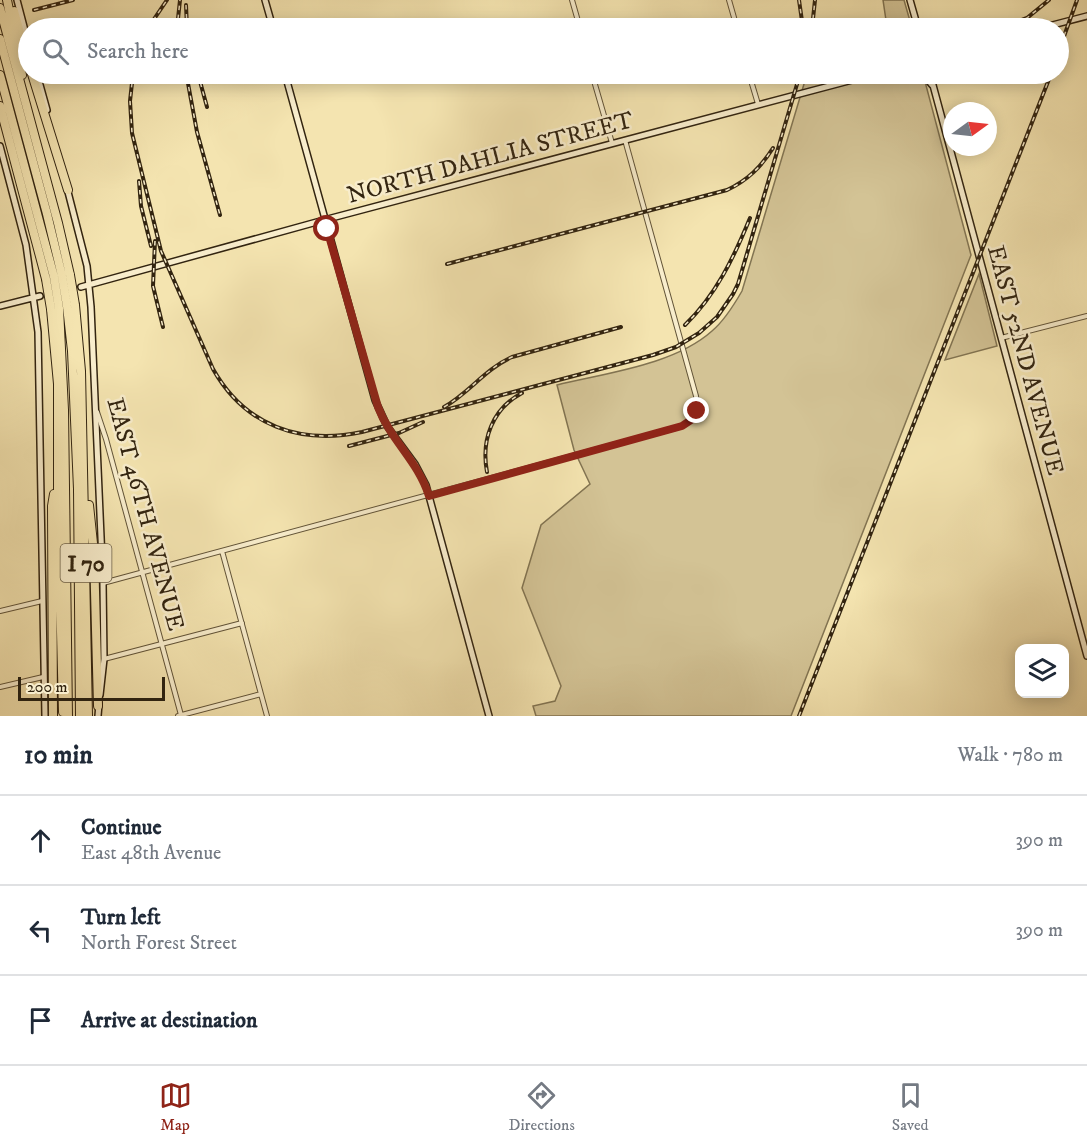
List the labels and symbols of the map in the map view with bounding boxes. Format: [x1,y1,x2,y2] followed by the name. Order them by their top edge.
[943,102,997,156] north arrow
[344,105,637,211] street label: NORTH DAHLIA STREET
[313,215,339,241] route start
[980,242,1070,478] street label: EAST 52ND AVENUE
[99,394,191,634] street label: EAST 46TH AVENUE
[683,397,709,423] route end
[60,544,112,582] road number: I 70
[18,674,165,702] scale bar

